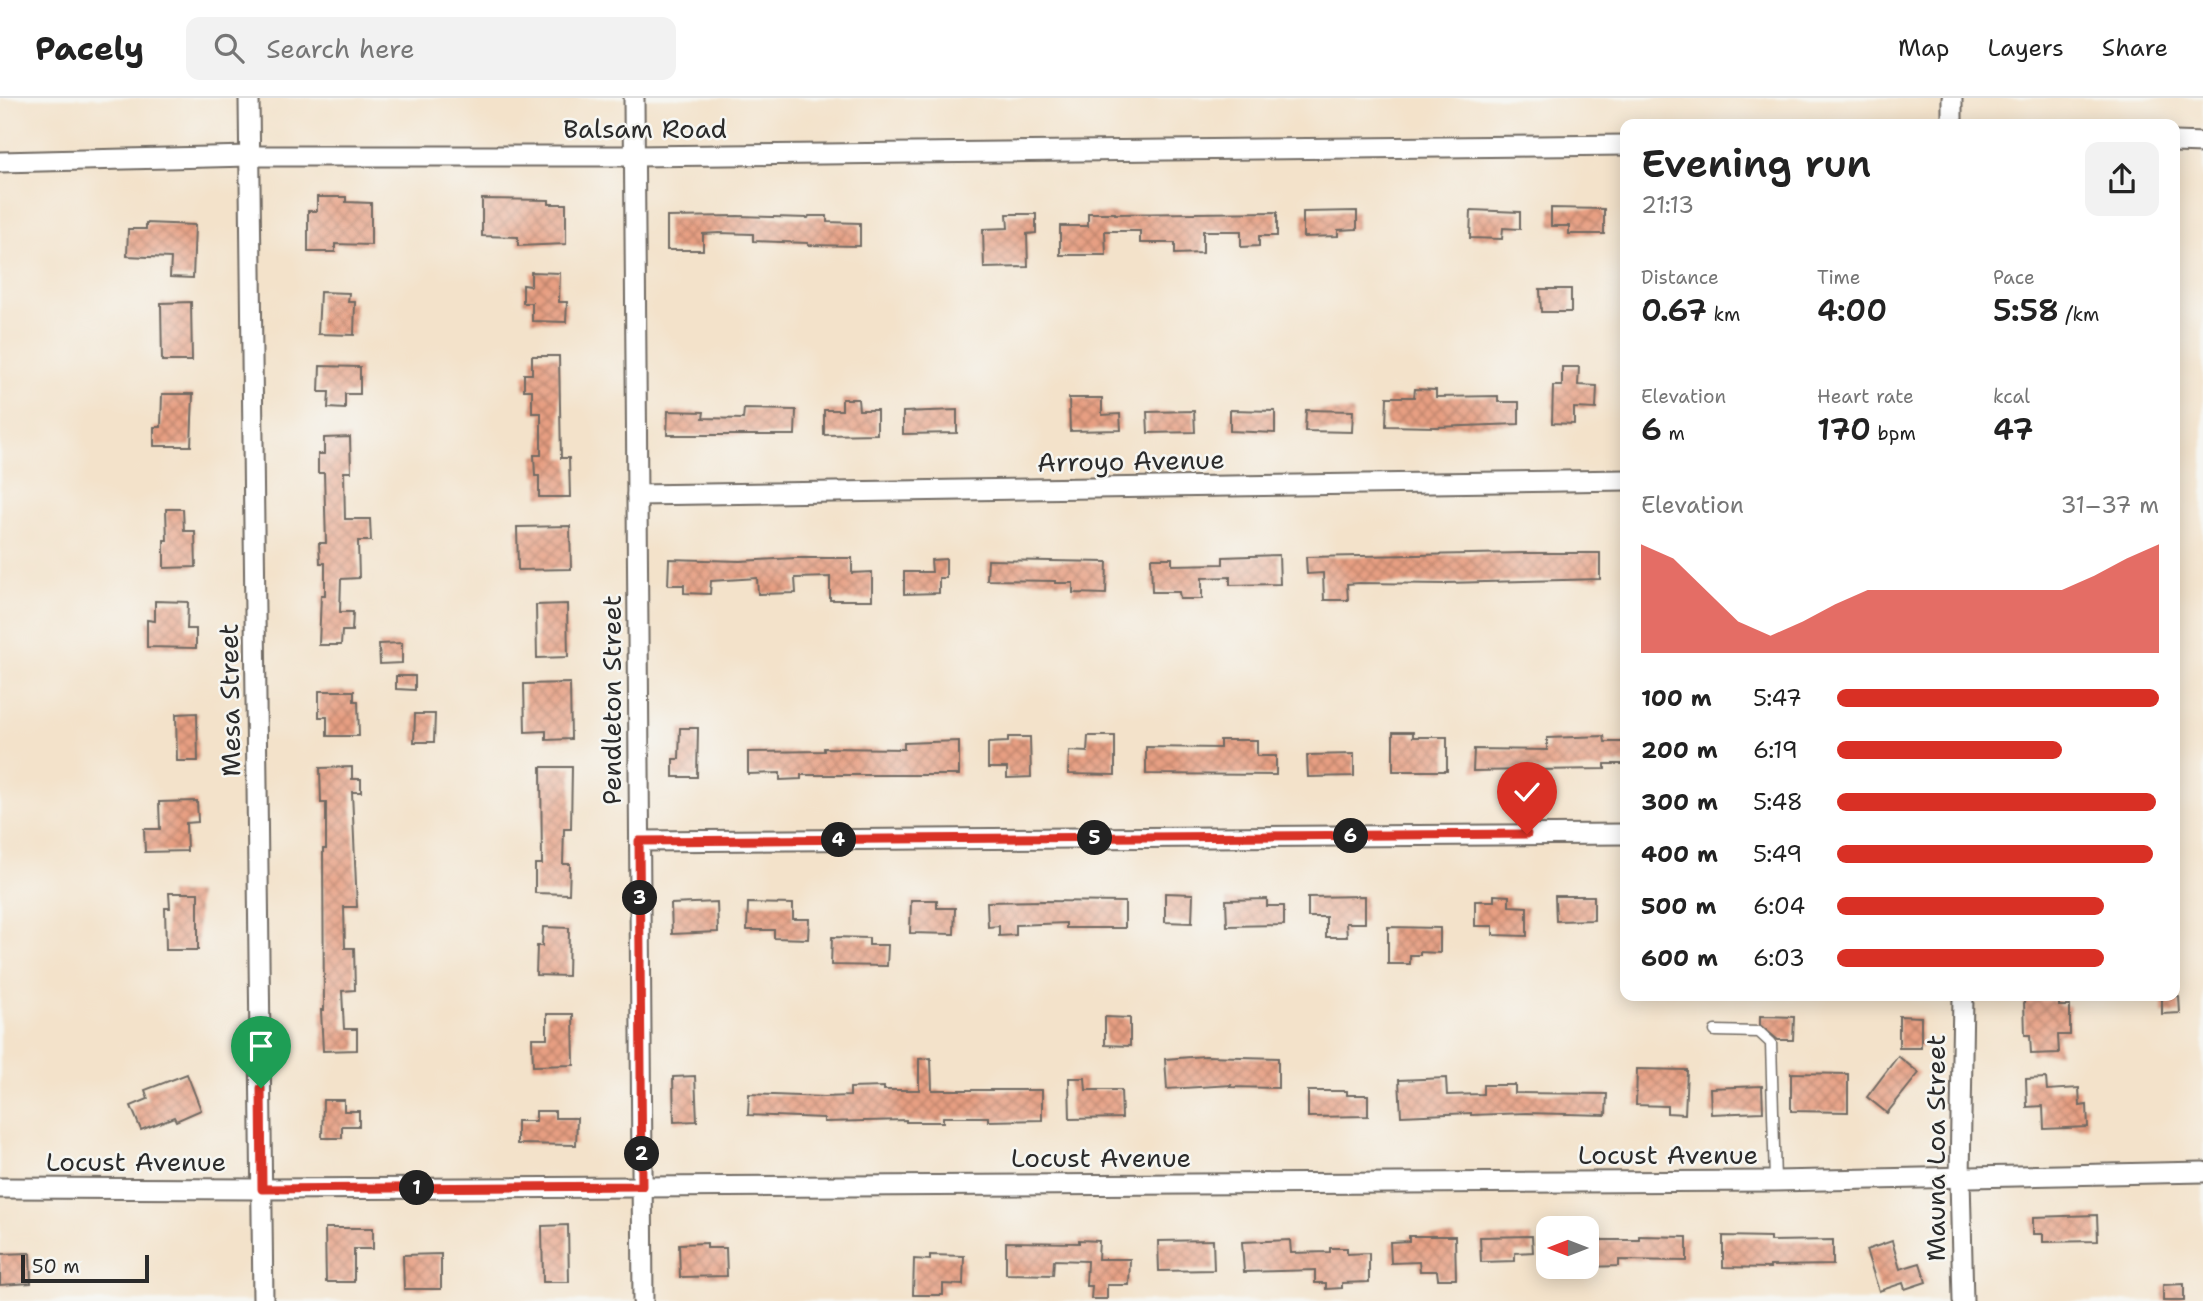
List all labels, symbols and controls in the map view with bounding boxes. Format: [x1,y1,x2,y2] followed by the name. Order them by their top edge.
[186,17,676,80] search box
[35,26,144,71] text: Pacely
[210,29,248,67] icon: search
[266,31,415,66] text: Search here
[1898,32,1949,64] text: Map
[1987,32,2064,64] text: Layers
[2102,32,2168,64] text: Share
[563,111,727,146] street label: Balsam Road
[1641,138,1871,189] text: Evening run
[2085,142,2159,216] button: share
[1641,190,1694,220] text: 21:13
[1641,265,1719,290] text: Distance
[1817,265,1861,290] text: Time
[1993,265,2035,290] text: Pace
[1641,290,1707,331] text: 0.67
[1817,290,1887,331] text: 4:00
[1993,290,2059,331] text: 5:58
[1707,302,1740,327] text: km
[2059,302,2099,327] text: /km
[1641,384,1726,409] text: Elevation
[1817,384,1914,409] text: Heart rate
[1993,384,2030,409] text: kcal
[1641,409,1662,450] text: 6
[1817,409,1871,450] text: 170
[1993,409,2034,450] text: 47
[1662,421,1685,446] text: m
[1871,421,1916,446] text: bpm
[1037,441,1225,480] street label: Arroyo Avenue
[1641,490,1744,520] text: Elevation
[2061,490,2159,520] text: 31–37 m
[594,595,629,805] street label: Pendleton Street
[211,623,248,777] street label: Mesa Street
[1641,683,1712,713] text: 100 m
[1753,683,1802,713] text: 5:47
[1641,735,1718,765] text: 200 m
[1753,735,1798,765] text: 6:19
[1497,762,1557,834] pin
[1508,773,1546,811] icon: check
[1641,787,1718,817] text: 300 m
[1753,787,1803,817] text: 5:48
[1334,818,1368,854] pin: 6
[1078,820,1112,856] pin: 5
[822,822,856,858] pin: 4
[1344,823,1357,848] text: 6
[1089,825,1100,850] text: 5
[832,827,845,852] text: 4
[1641,839,1718,869] text: 400 m
[1753,839,1802,869] text: 5:49
[622,880,658,916] pin: 3
[633,885,646,910] text: 3
[1641,891,1716,921] text: 500 m
[1753,891,1805,921] text: 6:04
[1641,943,1718,973] text: 600 m
[1753,943,1805,973] text: 6:03
[231,1016,291,1088] pin
[242,1027,280,1065] icon: arrive
[1918,1034,1953,1262] street label: Mauna Loa Street
[624,1136,660,1172] pin: 2
[1578,1137,1758,1172] street label: Locust Avenue
[1011,1140,1191,1175] street label: Locust Avenue
[635,1141,648,1166] text: 2
[46,1144,226,1179] street label: Locust Avenue
[400,1170,434,1206] pin: 1
[412,1175,421,1200] text: 1
[1536,1216,1600,1279] north arrow
[1536,1216,1599,1279] map controls
[21,1252,149,1284] scale bar
[32,1254,80,1279] text: 50 m

